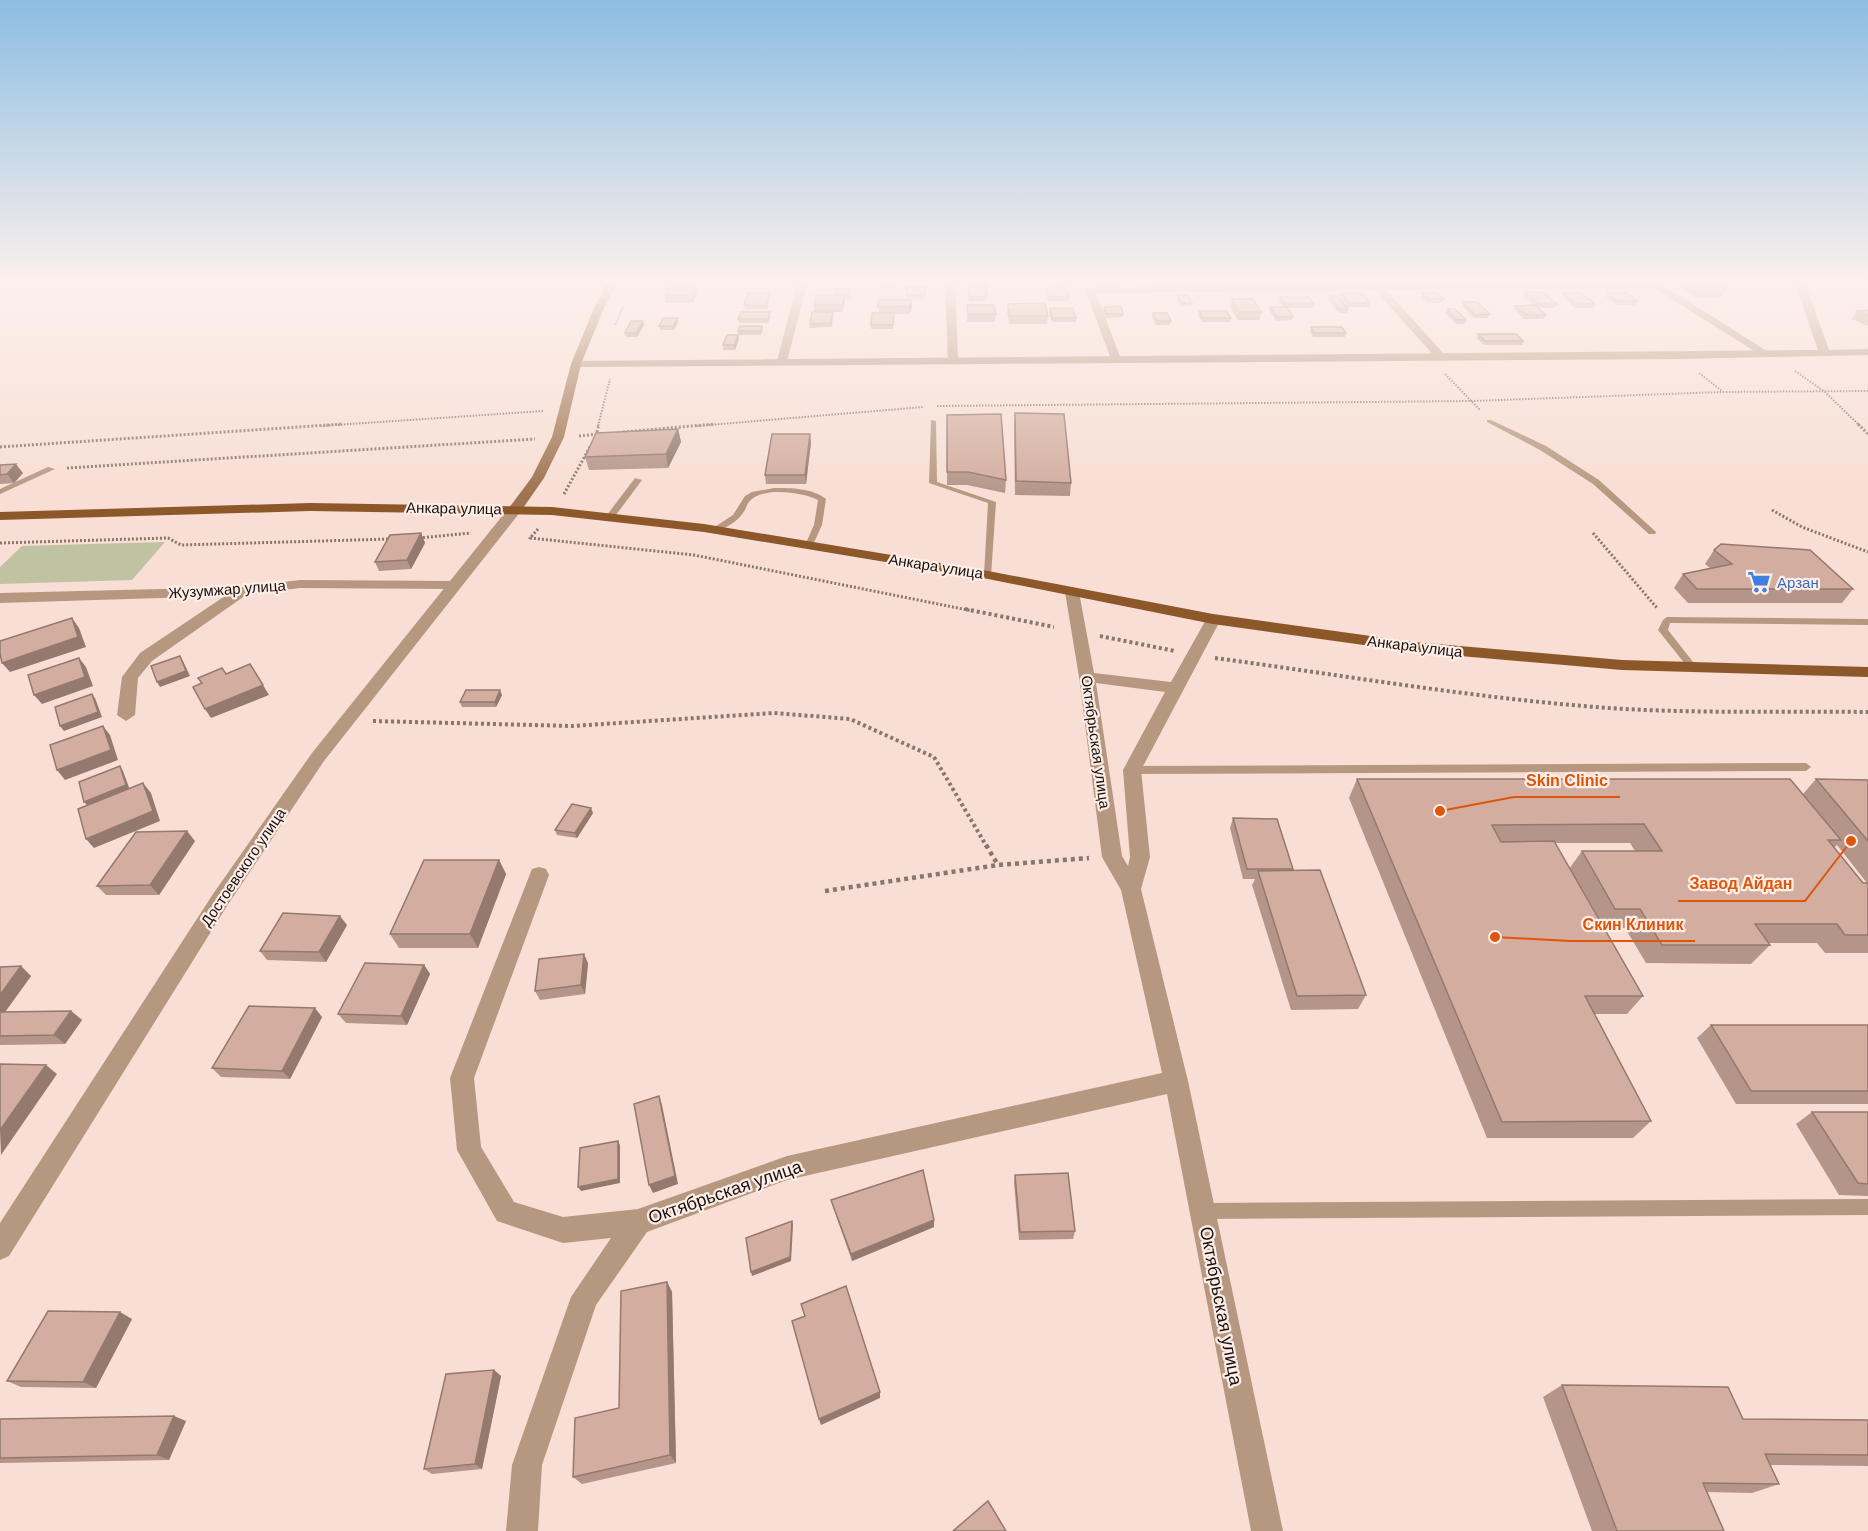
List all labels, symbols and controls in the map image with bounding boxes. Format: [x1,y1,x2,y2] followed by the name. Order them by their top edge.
[406,499,503,517] street label: Анкара улица
[887,550,985,582] street label: Анкара улица
[1746,569,1772,595] supermarket icon: Арзан
[1777,574,1819,591] place label: Арзан
[168,576,287,602] street label: Жузумжар улица
[1367,632,1464,660] street label: Анкара улица
[1078,674,1114,810] street label: Октябрьская улица
[1514,763,1620,797] callout: Skin Clinic
[1526,772,1608,789] text: Skin Clinic
[197,804,289,929] street label: Достоевского улица
[1678,867,1805,901] callout: Завод Айдан
[1690,875,1792,892] text: Завод Айдан
[1570,907,1695,941] callout: Скин Клиник
[1583,916,1684,933] text: Скин Клиник
[645,1156,805,1228] street label: Октябрьская улица
[1196,1225,1246,1388] street label: Октябрьская улица

